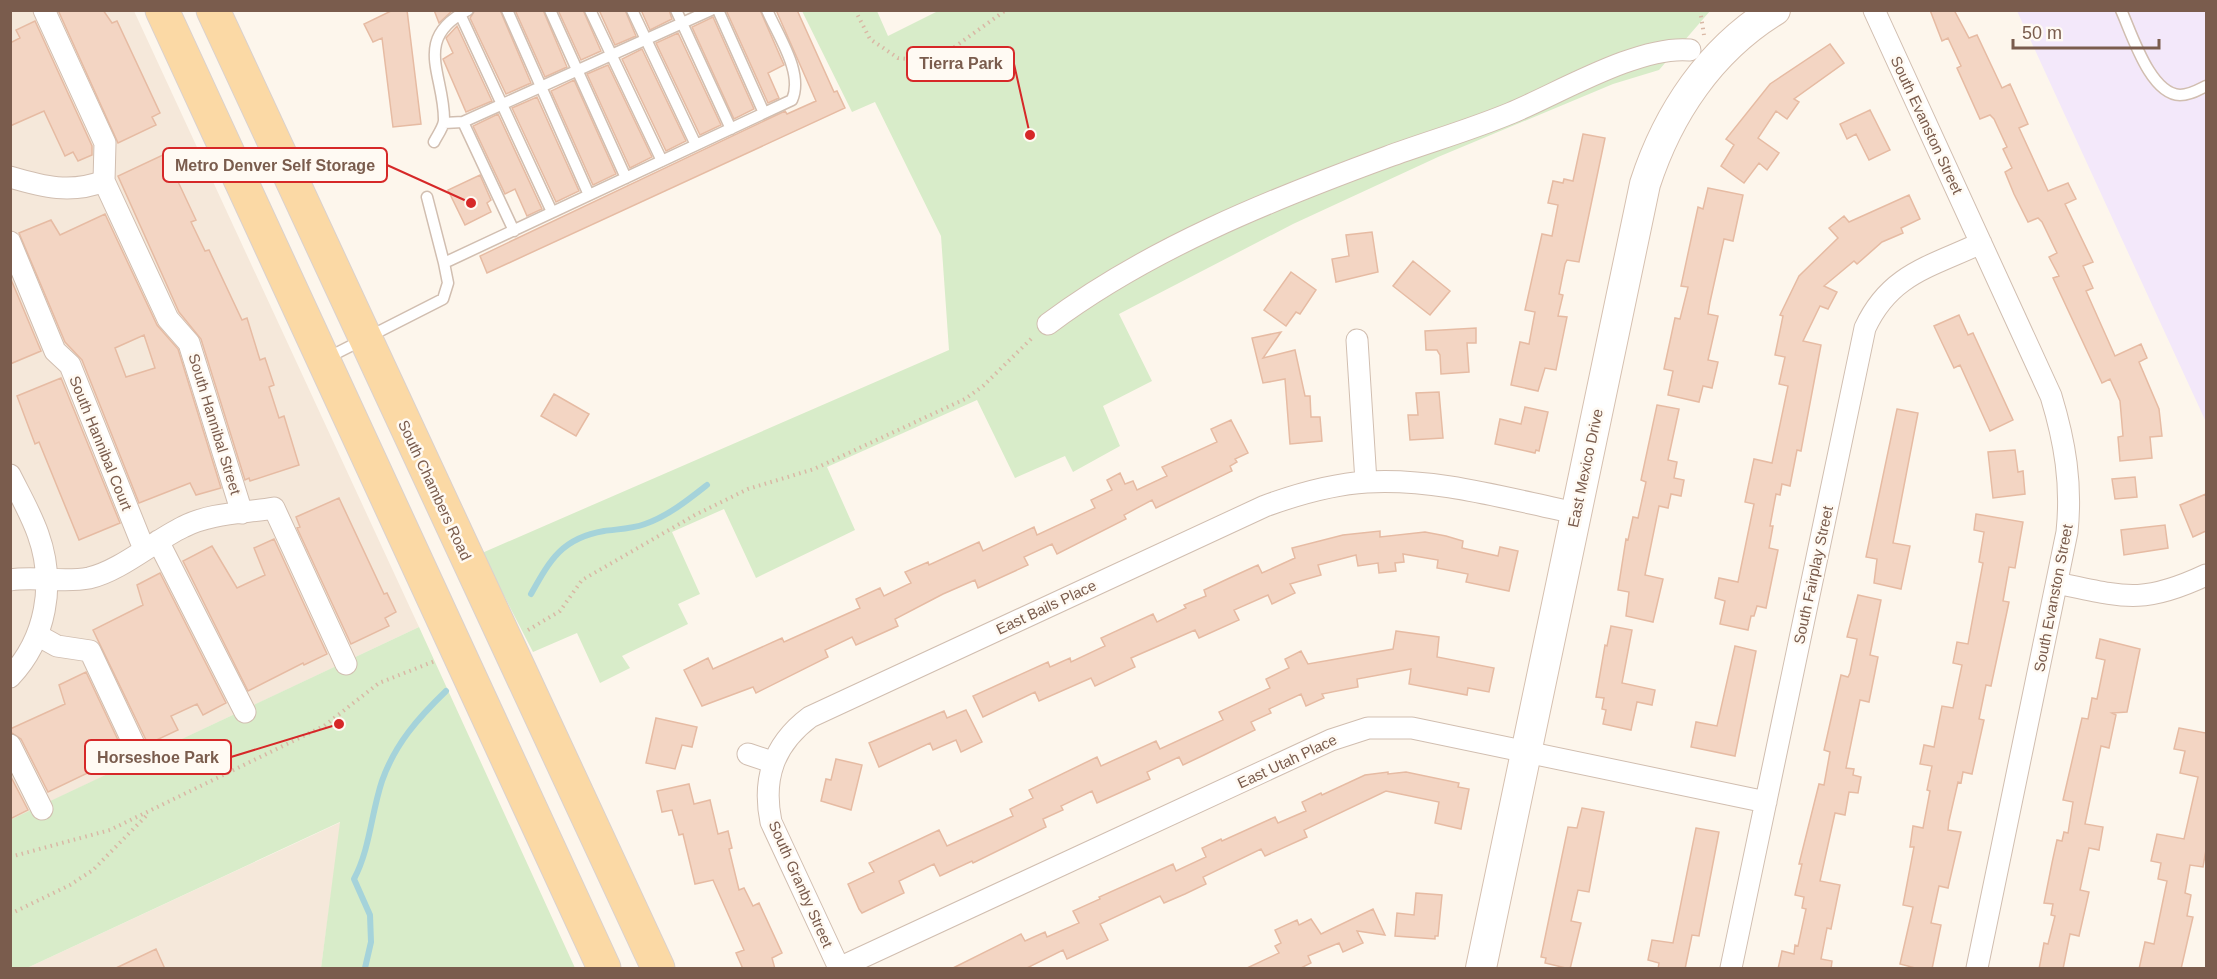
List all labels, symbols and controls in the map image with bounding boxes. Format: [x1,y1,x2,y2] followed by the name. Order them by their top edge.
[2013,12,2158,50] scale bar
[2022,23,2062,43] text: 50 m
[907,47,1014,81] callout: Tierra Park
[1888,53,1967,197] street label: South Evanston Street
[919,55,1003,72] text: Tierra Park
[163,148,387,182] callout: Metro Denver Self Storage
[175,157,375,174] text: Metro Denver Self Storage
[185,351,245,497] street label: South Hannibal Street
[66,373,136,513] street label: South Hannibal Court
[1564,407,1606,529] street label: East Mexico Drive
[395,417,475,563] street label: South Chambers Road
[1790,504,1836,646] street label: South Fairplay Street
[2030,522,2076,673] street label: South Evanston Street
[993,576,1099,638] street label: East Bails Place
[1235,731,1339,791] street label: East Utah Place
[85,740,231,774] callout: Horseshoe Park
[97,749,219,766] text: Horseshoe Park
[765,818,837,951] street label: South Granby Street

